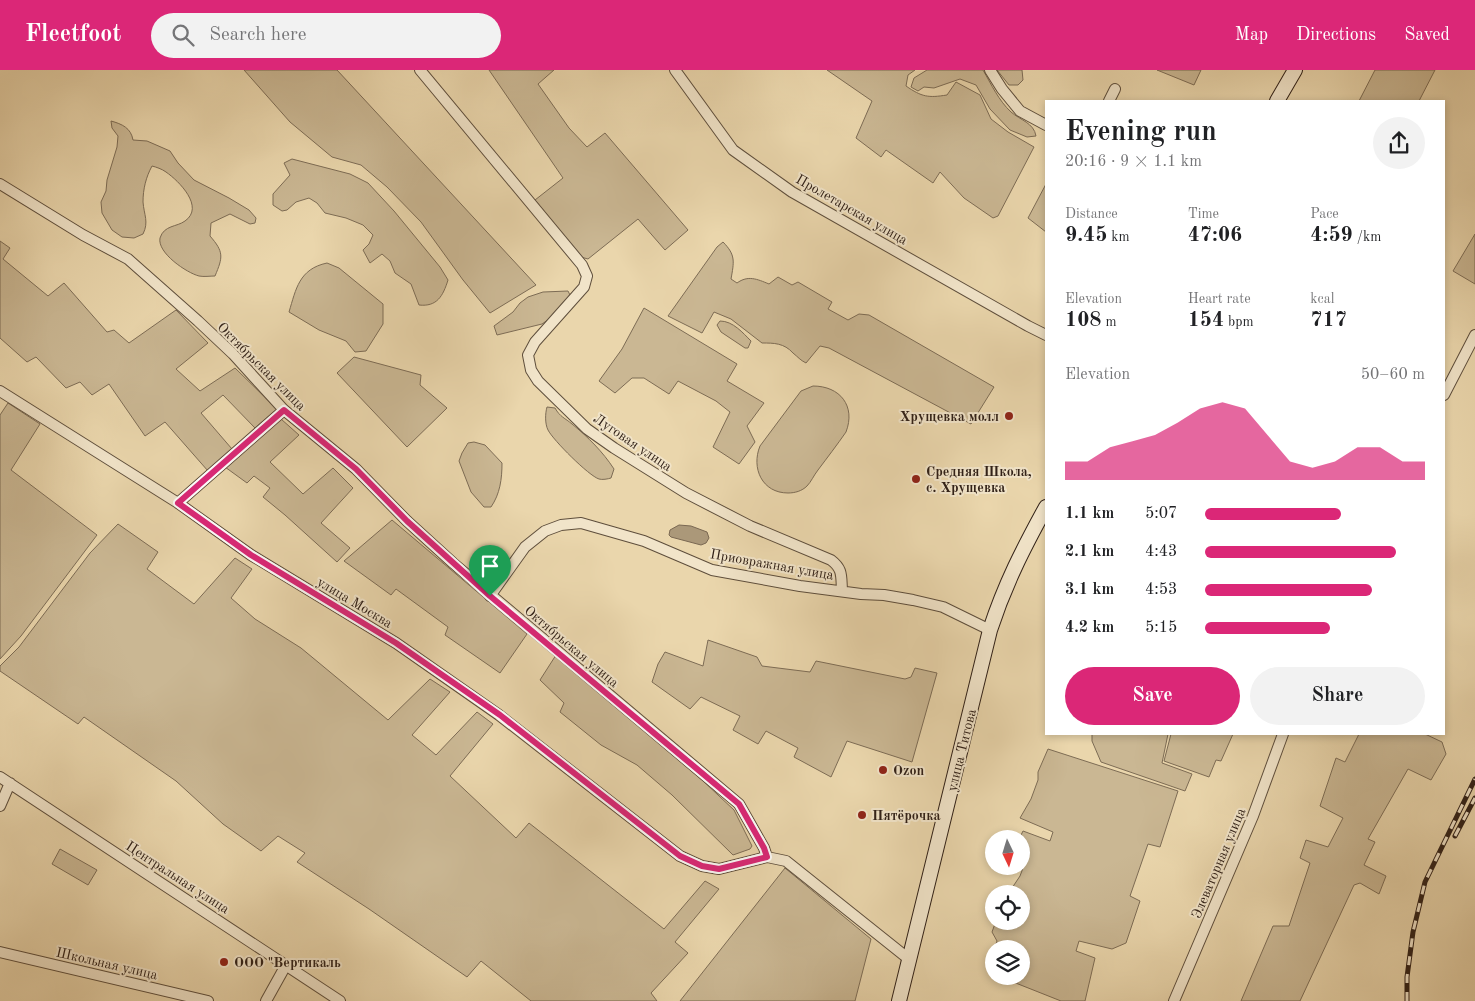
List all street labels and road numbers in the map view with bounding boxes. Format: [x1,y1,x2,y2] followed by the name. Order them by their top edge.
[793,172,910,248] street label: Пролетарская улица
[214,320,308,414] street label: Октябрьская улица
[591,412,674,474] street label: Луговая улица
[709,547,835,583] street label: Приовражная улица
[314,575,395,631] street label: улица Москва
[521,603,621,690] street label: Октябрьская улица
[945,708,979,793] street label: улица Титова
[1189,806,1249,921] street label: Элеваторная улица
[123,839,232,917] street label: Центральная улица
[55,945,159,982] street label: Школьная улица

